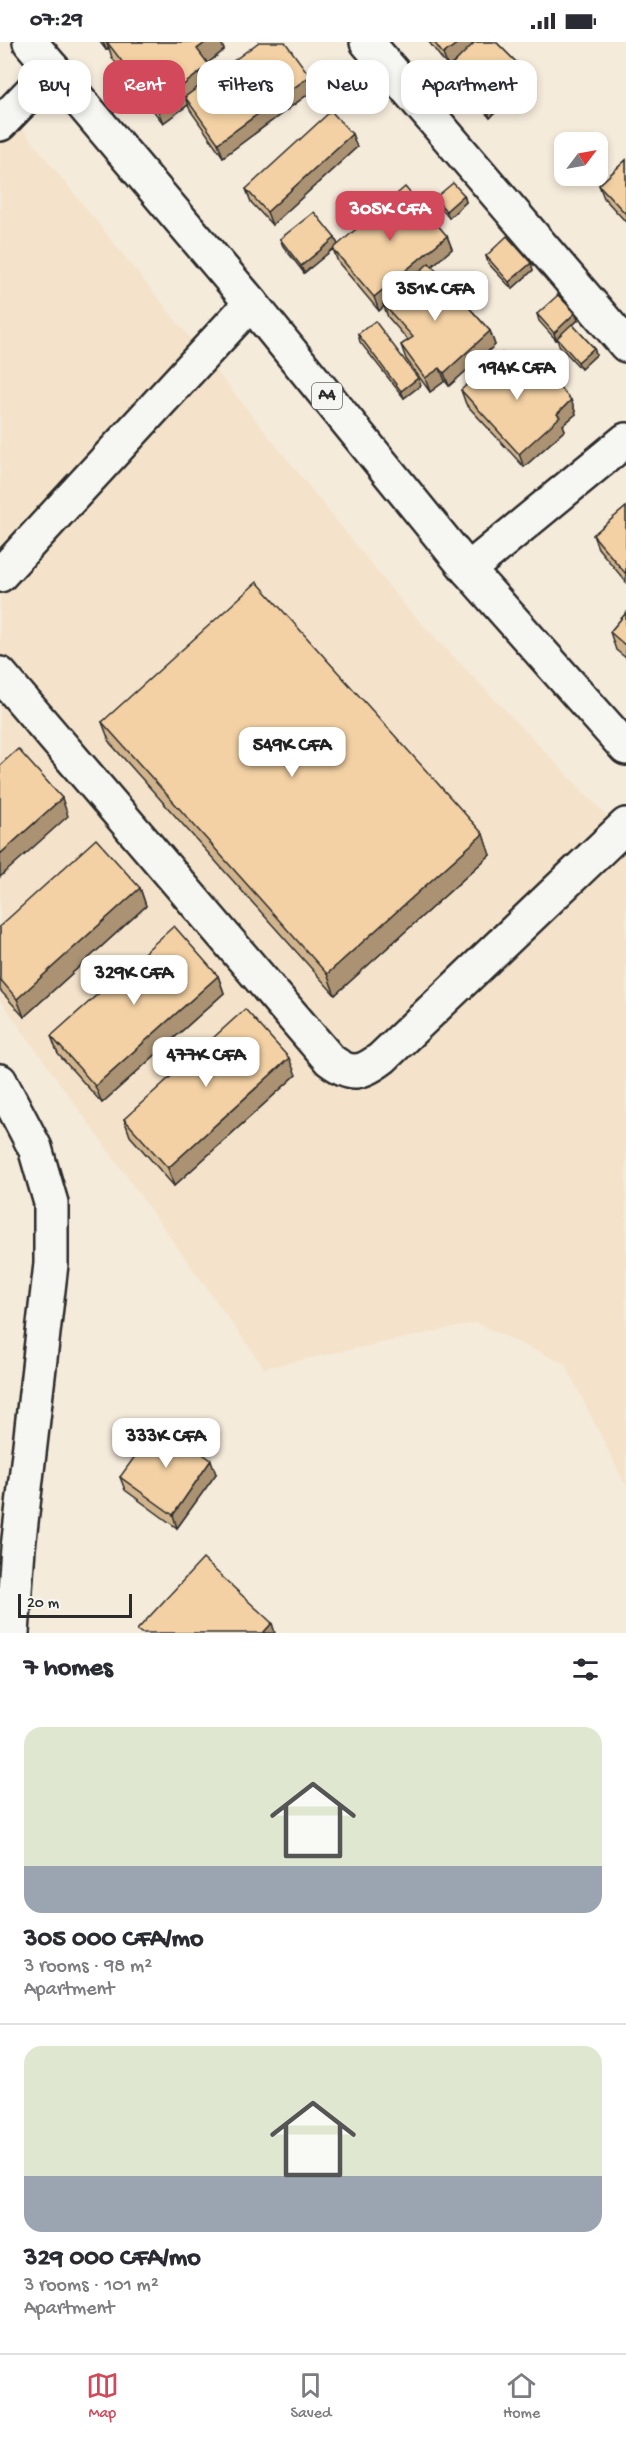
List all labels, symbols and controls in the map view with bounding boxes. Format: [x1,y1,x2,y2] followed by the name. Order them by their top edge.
[30,8,83,34] text: 07:29
[18,60,91,114] chip: Buy
[103,60,185,114] chip: Rent
[197,60,294,114] chip: Filters
[306,60,389,114] chip: New
[401,60,537,114] chip: Apartment
[554,132,608,186] north arrow
[554,132,608,186] map controls
[328,191,452,242] pin: 305K CFA
[350,199,430,222] text: 305K CFA
[373,271,497,322] pin: 351K CFA
[396,279,474,302] text: 351K CFA
[455,350,579,401] pin: 194K CFA
[479,358,555,381] text: 194K CFA
[312,383,342,409] road number: A4
[230,727,354,778] pin: 549K CFA
[253,735,331,758] text: 549K CFA
[72,955,196,1006] pin: 329K CFA
[95,963,173,986] text: 329K CFA
[144,1037,268,1088] pin: 477K CFA
[167,1045,245,1068] text: 477K CFA
[104,1418,228,1469] pin: 333K CFA
[126,1426,206,1449] text: 333K CFA
[18,1591,132,1618] scale bar
[27,1595,59,1614] text: 20 m
[569,1653,602,1686] icon: filters
[24,1654,113,1685] text: 7 homes
[259,1766,367,1874] icon: home
[24,1925,204,1956] text: 305 000 CFA/mo
[24,1956,152,1979] text: 3 rooms · 98 m²
[24,1979,114,2002] text: Apartment
[259,2085,367,2193] icon: home
[24,2244,201,2275] text: 329 000 CFA/mo
[24,2275,159,2298] text: 3 rooms · 101 m²
[24,2298,114,2321] text: Apartment
[86,2369,119,2424] tab: Map
[290,2369,331,2424] tab: Saved
[503,2369,540,2424] tab: Home

